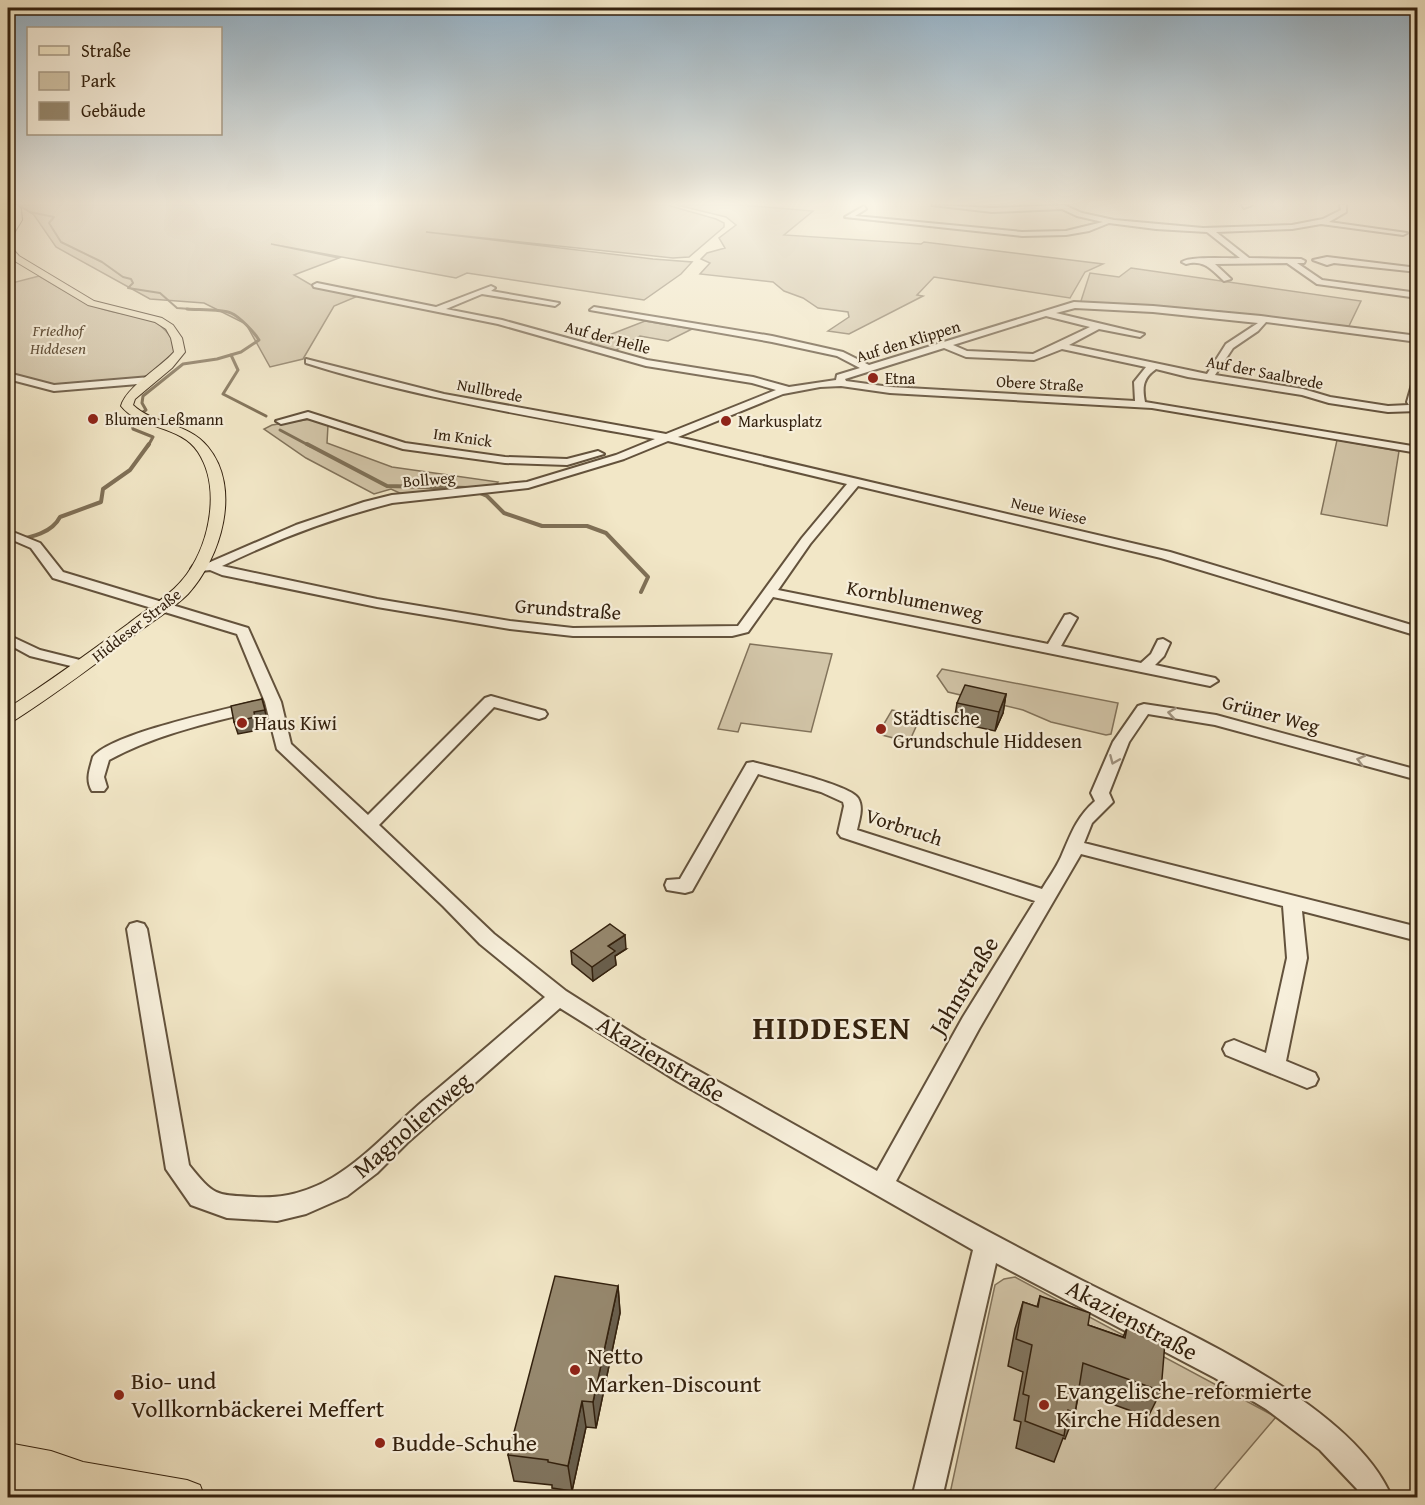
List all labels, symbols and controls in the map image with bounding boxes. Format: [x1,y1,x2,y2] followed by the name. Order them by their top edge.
[27,27,222,135] legend
[81,37,131,64] text: Straße
[81,67,117,94] text: Park
[81,97,146,124] text: Gebäude
[562,314,654,360] street label: Auf der Helle
[853,314,963,368] street label: Auf den Klippen
[29,318,87,360] park label: Friedhof Hiddesen
[1204,349,1326,395] street label: Auf der Saalbrede
[885,366,916,390] place label: Etna
[996,369,1084,397] street label: Obere Straße
[866,371,880,385] marker: Etna
[455,372,525,408] street label: Nullbrede
[105,407,224,431] place label: Blumen Leßmann
[738,409,822,433] place label: Markusplatz
[86,412,100,426] marker: Blumen Leßmann
[719,414,733,428] marker: Markusplatz
[432,421,495,453] street label: Im Knick
[402,465,456,493] street label: Bollweg
[1009,490,1089,530] street label: Neue Wiese
[844,572,986,627] street label: Kornblumenweg
[86,582,186,668] street label: Hiddeser Straße
[514,590,622,627] street label: Grundstraße
[1219,687,1323,740] street label: Grüner Weg
[893,703,1082,755] place label: Städtische Grundschule Hiddesen
[254,708,338,737] place label: Haus Kiwi
[1167,708,1176,720] one-way arrow
[235,716,249,730] marker: Haus Kiwi
[874,722,888,736] marker: Städtische Grundschule Hiddesen
[1109,753,1121,764] one-way arrow
[1356,755,1366,768] one-way arrow
[862,800,946,853] street label: Vorbruch
[919,929,1007,1045] street label: Jahnstraße
[752,1004,912,1051] district label: HIDDESEN
[590,1006,732,1111] street label: Akazienstraße
[345,1063,479,1186] street label: Magnolienweg
[1060,1270,1204,1369] street label: Akazienstraße
[587,1338,762,1401] place label: Netto Marken-Discount
[131,1363,385,1426] place label: Bio- und Vollkornbäckerei Meffert
[568,1363,582,1377] marker: Netto Marken-Discount
[1056,1373,1312,1436] place label: Evangelische-reformierte Kirche Hiddesen
[112,1388,126,1402] marker: Bio- und Vollkornbäckerei Meffert
[1037,1398,1051,1412] marker: Evangelische-reformierte Kirche Hiddesen
[392,1425,537,1460] place label: Budde-Schuhe
[373,1436,387,1450] marker: Budde-Schuhe

